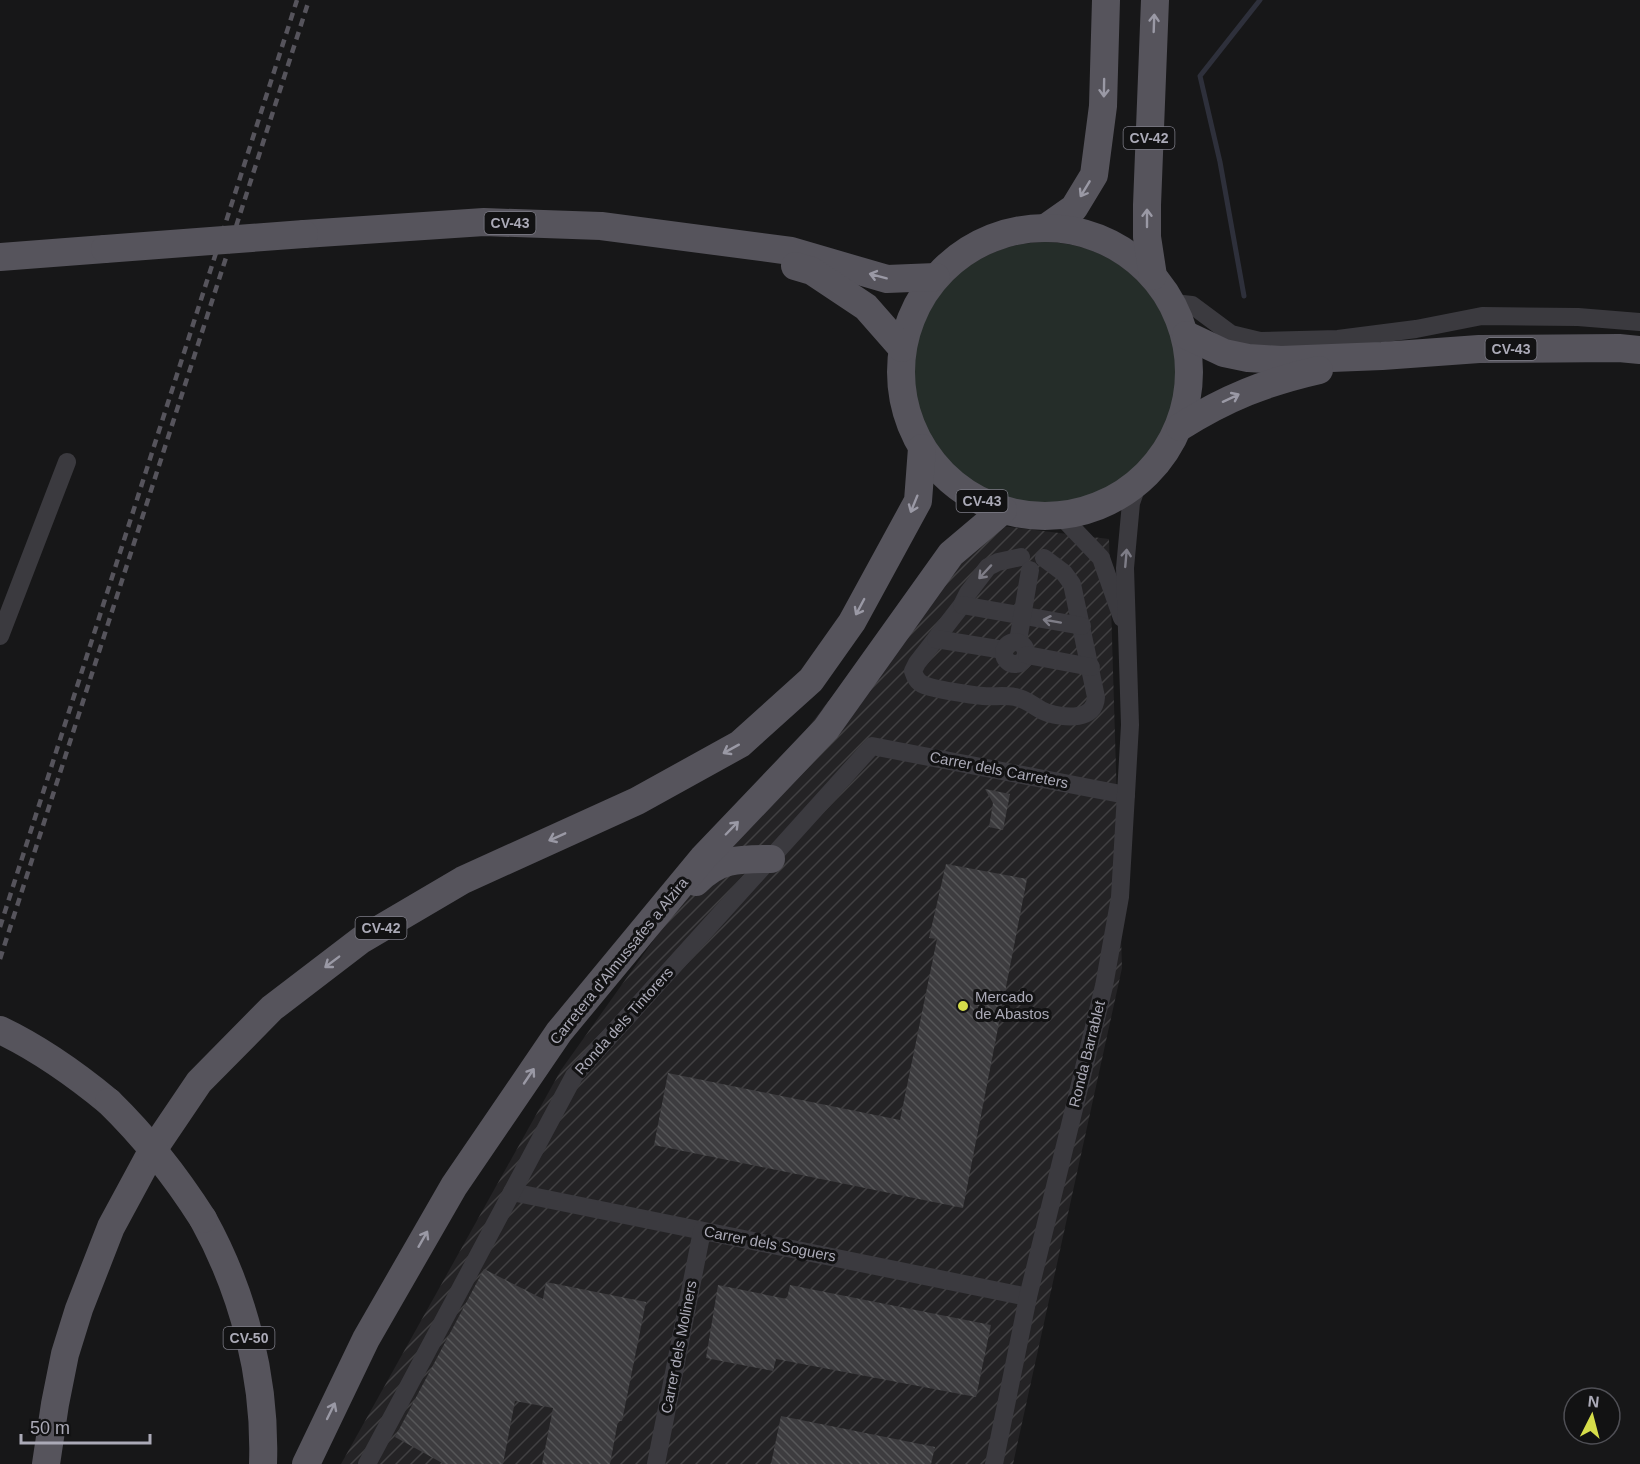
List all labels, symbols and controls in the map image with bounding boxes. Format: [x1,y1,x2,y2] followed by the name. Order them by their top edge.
[1148,13,1159,33] one-way arrow
[1098,78,1110,98] one-way arrow
[1124,127,1174,149] road number: CV-42
[1079,180,1091,197] one-way arrow
[1141,208,1153,228] one-way arrow
[484,212,536,234] road number: CV-43
[869,270,888,281] one-way arrow
[1486,338,1537,360] road number: CV-43
[1222,392,1240,403] one-way arrow
[956,490,1008,512] road number: CV-43
[908,495,919,513] one-way arrow
[1121,549,1132,569] one-way arrow
[978,565,992,580] one-way arrow
[854,597,865,615] one-way arrow
[1043,616,1063,627] one-way arrow
[722,744,740,755] one-way arrow
[928,748,1070,791] street label: Carrer dels Carreters
[725,820,740,835] one-way arrow
[548,832,566,843] one-way arrow
[546,873,692,1047] street label: Carretera d'Almussafes a Alzira
[356,917,406,939] road number: CV-42
[324,955,340,968] one-way arrow
[571,964,676,1078] street label: Ronda dels Tintorers
[975,988,1049,1022] place label: Mercado de Abastos
[1065,998,1108,1109] street label: Ronda Barrablet
[956,999,970,1013] marker: Mercado de Abastos
[523,1068,535,1084] one-way arrow
[703,1222,838,1265] street label: Carrer dels Soguers
[417,1231,429,1248] one-way arrow
[657,1279,700,1415] street label: Carrer dels Moliners
[224,1327,274,1349] road number: CV-50
[1562,1386,1622,1446] north arrow
[1587,1393,1600,1411] text: N
[326,1403,338,1421] one-way arrow
[21,1407,150,1445] scale bar
[30,1418,70,1438] text: 50 m

